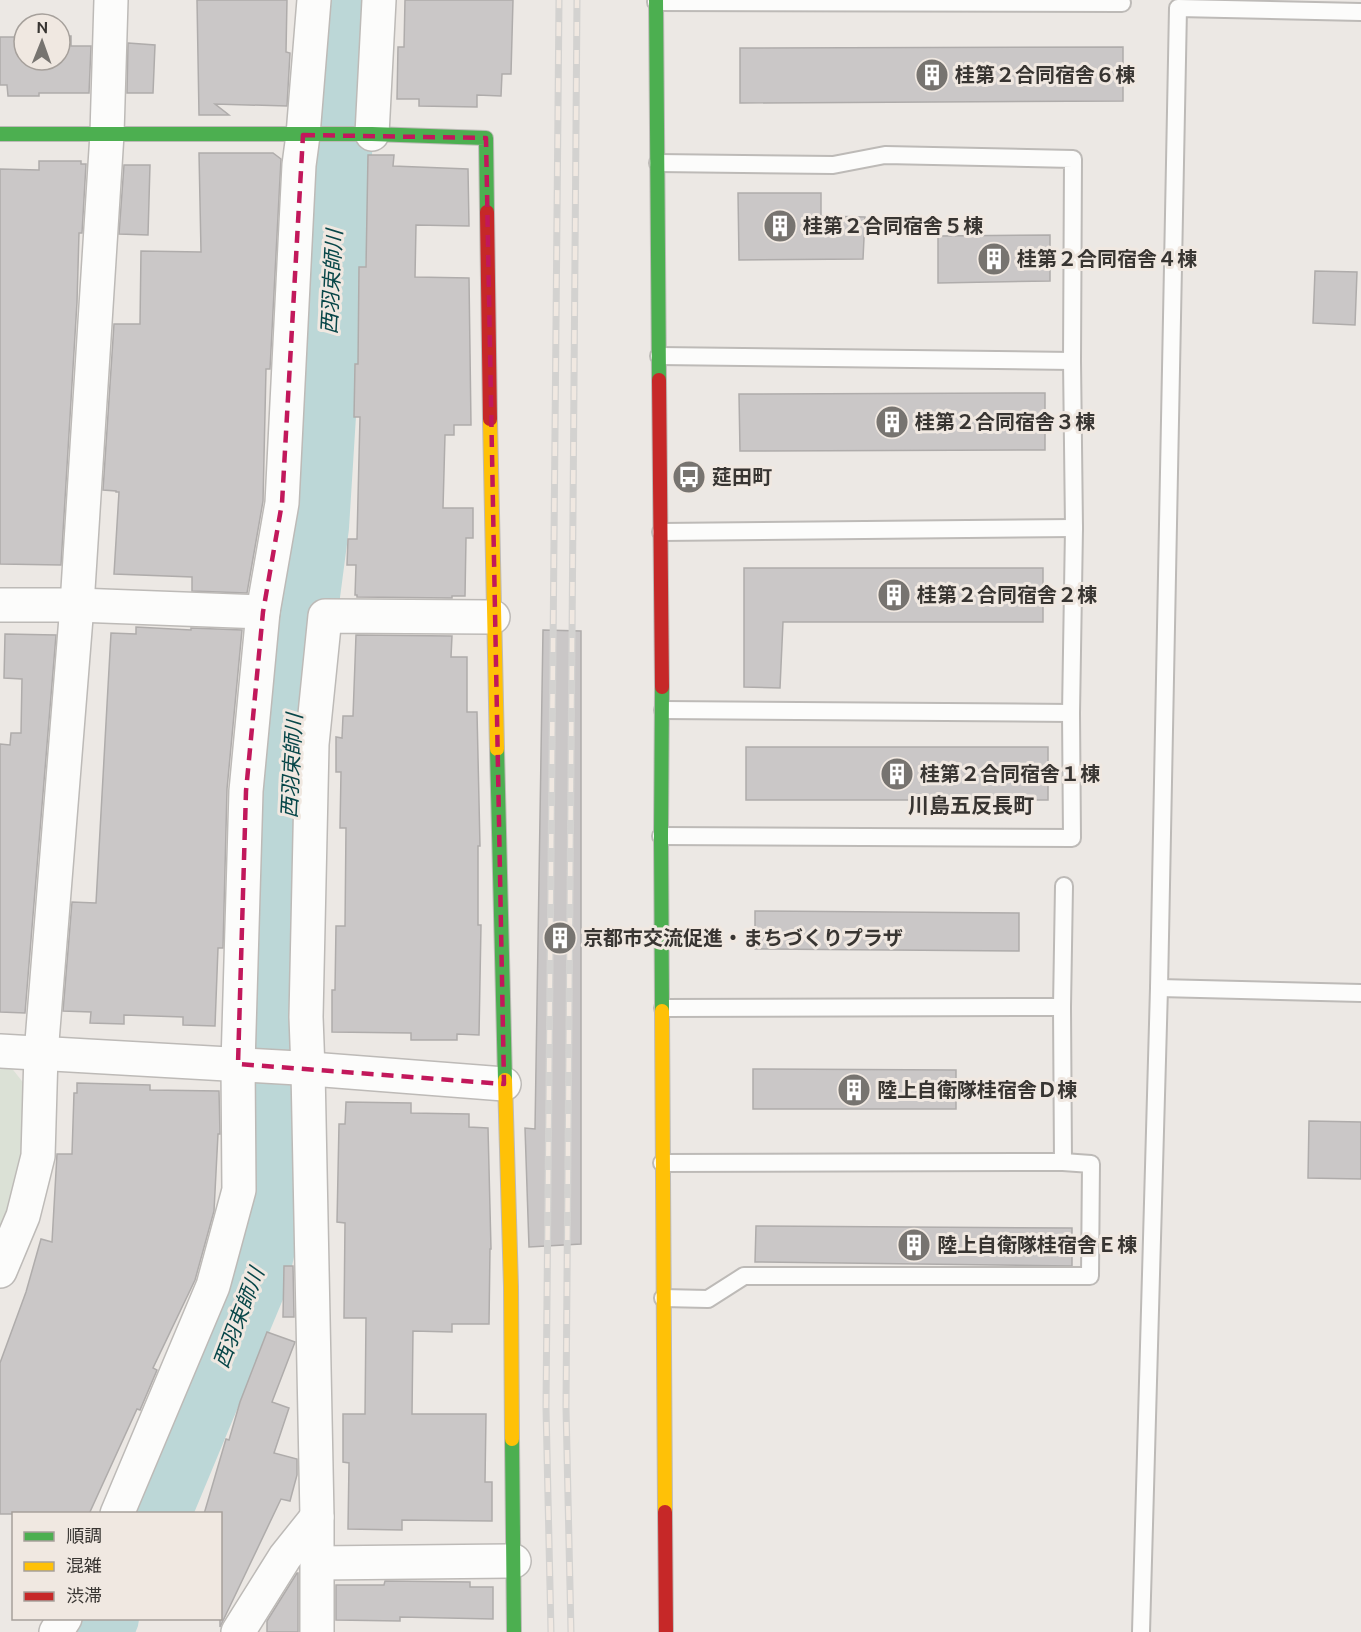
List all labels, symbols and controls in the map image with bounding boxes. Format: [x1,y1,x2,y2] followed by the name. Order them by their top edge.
[12,12,72,72] north arrow
[36,18,48,36] text: N
[914,57,950,93] building icon: 桂第２合同宿舎６棟
[955,63,1135,86] place label: 桂第２合同宿舎６棟
[762,208,798,244] building icon: 桂第２合同宿舎５棟
[803,214,983,237] place label: 桂第２合同宿舎５棟
[316,227,346,335] water label: 西羽束師川
[976,241,1012,277] building icon: 桂第２合同宿舎４棟
[1017,247,1197,270] place label: 桂第２合同宿舎４棟
[874,404,910,440] building icon: 桂第２合同宿舎３棟
[915,410,1095,433] place label: 桂第２合同宿舎３棟
[671,459,707,495] bus stop icon: 莚田町
[712,465,772,488] place label: 莚田町
[876,577,912,613] building icon: 桂第２合同宿舎２棟
[917,583,1097,606] place label: 桂第２合同宿舎２棟
[276,711,306,819] water label: 西羽束師川
[879,756,915,792] building icon: 桂第２合同宿舎１棟
[920,762,1100,785] place label: 桂第２合同宿舎１棟
[908,793,1034,817] district label: 川島五反長町
[542,920,578,956] building icon: 京都市交流促進・まちづくりプラザ
[583,926,903,949] place label: 京都市交流促進・まちづくりプラザ
[836,1072,872,1108] building icon: 陸上自衛隊桂宿舎Ｄ棟
[877,1078,1077,1101] place label: 陸上自衛隊桂宿舎Ｄ棟
[896,1227,932,1263] building icon: 陸上自衛隊桂宿舎Ｅ棟
[937,1233,1137,1256] place label: 陸上自衛隊桂宿舎Ｅ棟
[208,1262,269,1371] water label: 西羽束師川
[12,1512,222,1620] legend
[66,1525,102,1545] text: 順調
[66,1555,102,1575] text: 混雑
[66,1585,102,1605] text: 渋滞

